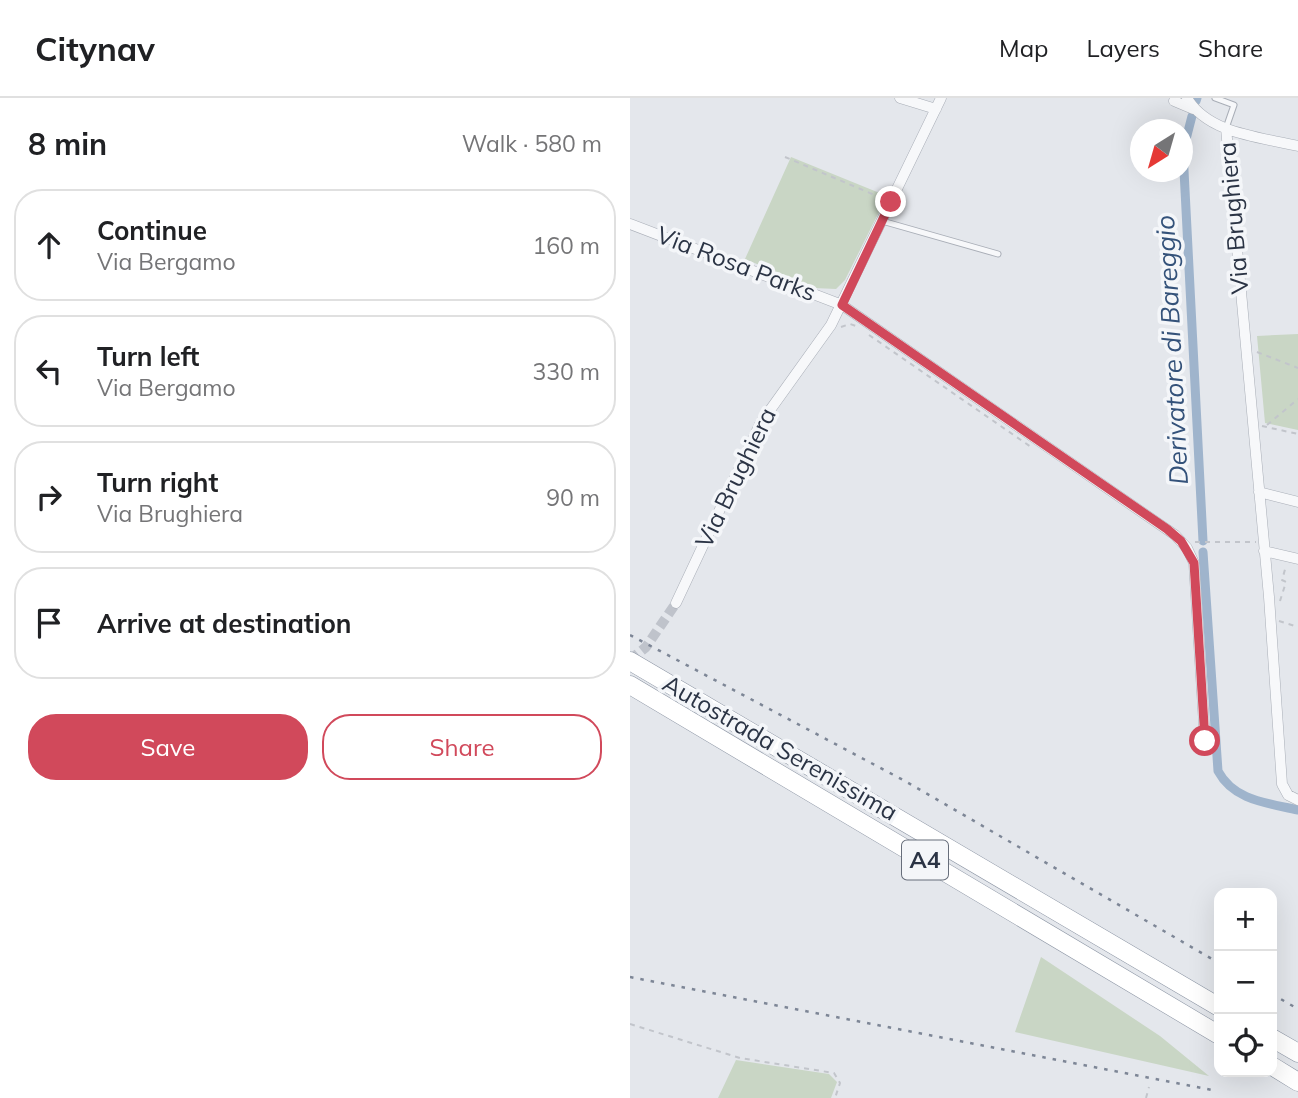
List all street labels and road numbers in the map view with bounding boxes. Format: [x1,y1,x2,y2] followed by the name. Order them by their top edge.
[1211,141,1255,295] street label: Via Brughiera
[653,219,820,307] street label: Via Rosa Parks
[688,403,782,553] street label: Via Brughiera
[658,668,903,827] street label: Autostrada Serenissima
[902,840,948,880] road number: A4

